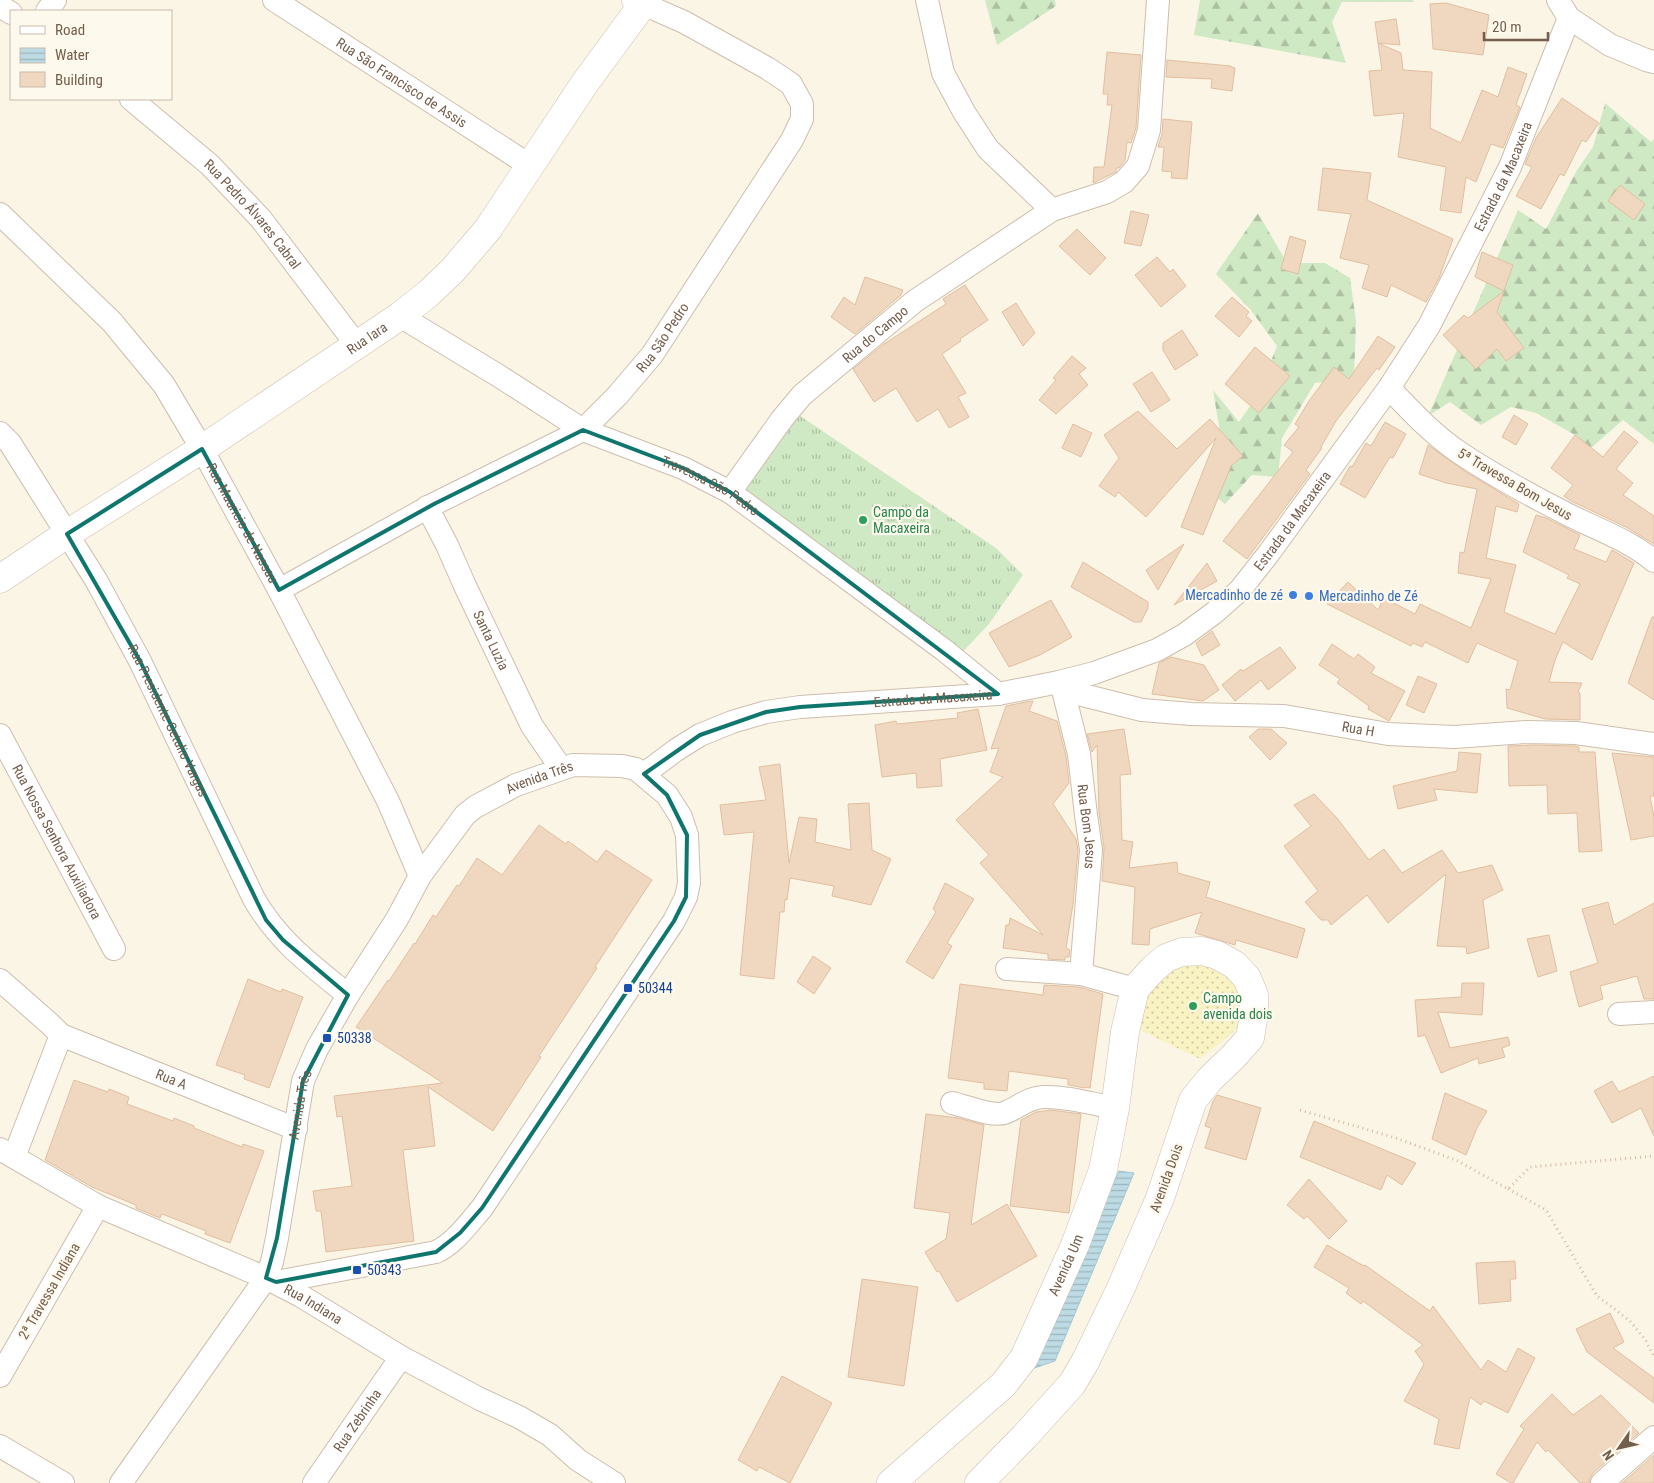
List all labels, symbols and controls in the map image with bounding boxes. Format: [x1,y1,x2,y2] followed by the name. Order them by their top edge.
[10,10,172,100] legend
[1484,10,1548,42] scale bar
[1492,18,1522,36] text: 20 m
[55,21,85,39] text: Road
[333,34,470,131] street label: Rua São Francisco de Assis
[55,46,90,64] text: Water
[55,71,103,89] text: Building
[1471,119,1535,234] street label: Estrada da Macaxeira
[201,156,304,272] street label: Rua Pedro Álvares Cabral
[633,300,692,375] street label: Rua São Pedro
[839,302,911,366] street label: Rua do Campo
[344,319,390,357] street label: Rua Iara
[1455,445,1575,523] street label: 5ª Travessa Bom Jesus
[659,453,762,519] street label: Travessa São Pedro
[203,460,282,586] street label: Rua Mauricio de Nassau
[1251,468,1334,573] street label: Estrada da Macaxeira
[873,504,930,536] place label: Campo da Macaxeira
[857,514,869,526] marker: Campo da Macaxeira
[1185,587,1283,603] place label: Mercadinho de zé
[1319,588,1418,604] place label: Mercadinho de Zé
[1287,589,1299,601] marker: Mercadinho de zé
[1303,590,1315,602] marker: Mercadinho de Zé
[470,608,512,673] street label: Santa Luzia
[124,642,212,799] street label: Rua Presidente Getulio Vargas
[873,686,993,710] street label: Estrada da Macaxeira
[1341,718,1376,740] street label: Rua H
[503,758,575,797] street label: Avenida Três
[9,762,105,922] street label: Rua Nossa Senhora Auxiliadora
[1075,783,1099,870] street label: Rua Bom Jesus
[638,980,673,996] place label: 50344
[622,982,634,994] marker: 50344
[1203,990,1273,1022] place label: Campo avenida dois
[1187,1000,1199,1012] marker: Campo avenida dois
[337,1030,372,1046] place label: 50338
[321,1032,333,1044] marker: 50338
[153,1066,189,1093] street label: Rua A
[285,1067,315,1141] street label: Avenida Três
[1146,1142,1186,1214] street label: Avenida Dois
[1045,1232,1086,1298] street label: Avenida Um
[15,1240,83,1342] street label: 2ª Travessa Indiana
[367,1262,402,1278] place label: 50343
[351,1264,363,1276] marker: 50343
[281,1281,345,1327] street label: Rua Indiana
[330,1386,384,1455] street label: Rua Zebrinha
[1594,1423,1644,1473] north arrow
[1599,1447,1617,1463] text: N

